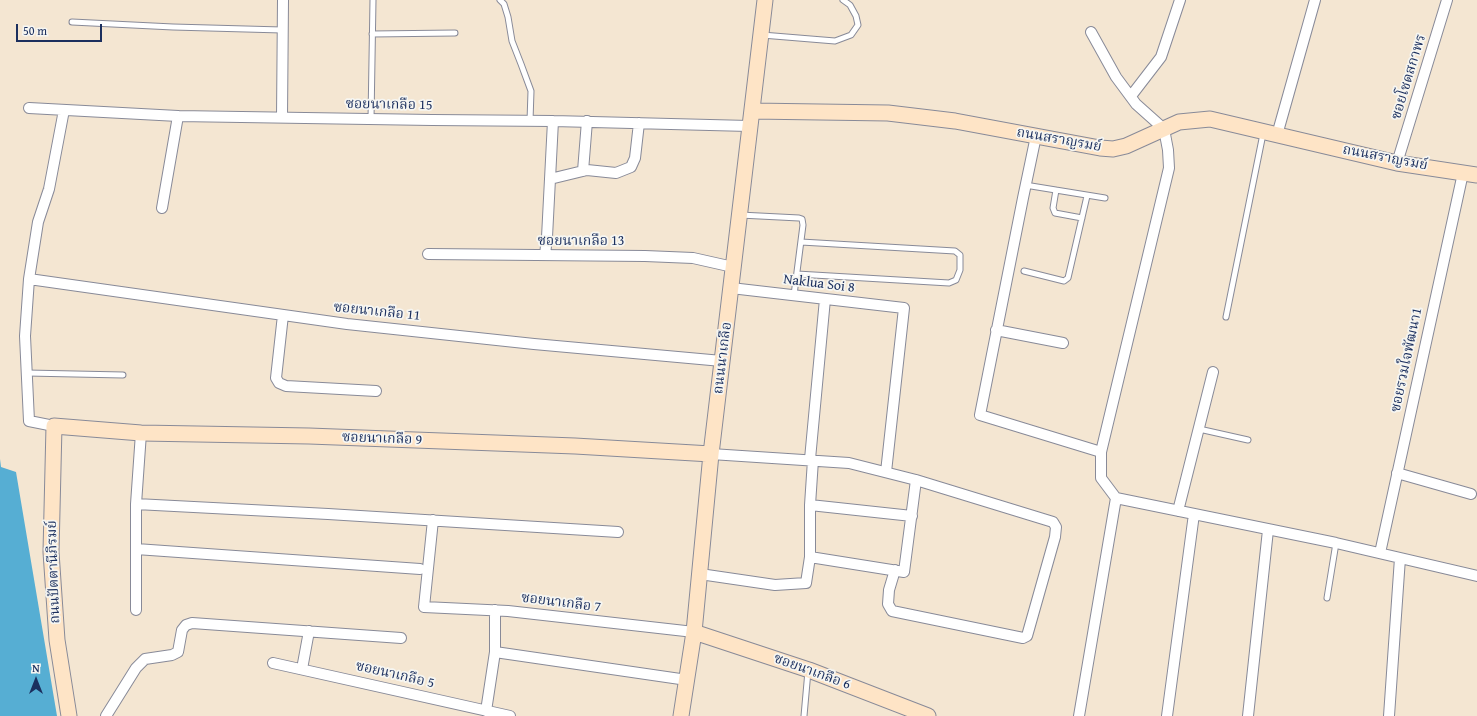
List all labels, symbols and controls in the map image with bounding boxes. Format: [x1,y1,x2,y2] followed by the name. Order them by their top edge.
[18,16,104,42] scale bar
[23,22,47,39] text: 50 m
[1388,32,1430,122] street label: ซอยโชดสกาพร
[345,96,433,114] street label: ซอยนาเกลือ 15
[1015,124,1103,156] street label: ถนนสราญรมย์
[1341,142,1429,174] street label: ถนนสราญรมย์
[538,233,624,249] street label: ซอยนาเกลือ 13
[782,271,856,297] street label: Naklua Soi 8
[333,299,421,325] street label: ซอยนาเกลือ 11
[1388,306,1426,414] street label: ซอยรวมใจพัฒนา1
[710,321,736,395] street label: ถนนนาเกลือ
[342,429,422,449] street label: ซอยนาเกลือ 9
[44,520,64,624] street label: ถนนปัตตานีภิรมย์
[520,590,602,616] street label: ซอยนาเกลือ 7
[771,650,853,694] street label: ซอยนาเกลือ 6
[354,658,436,692] street label: ซอยนาเกลือ 5
[16,660,56,700] north arrow
[32,660,40,676] text: N

